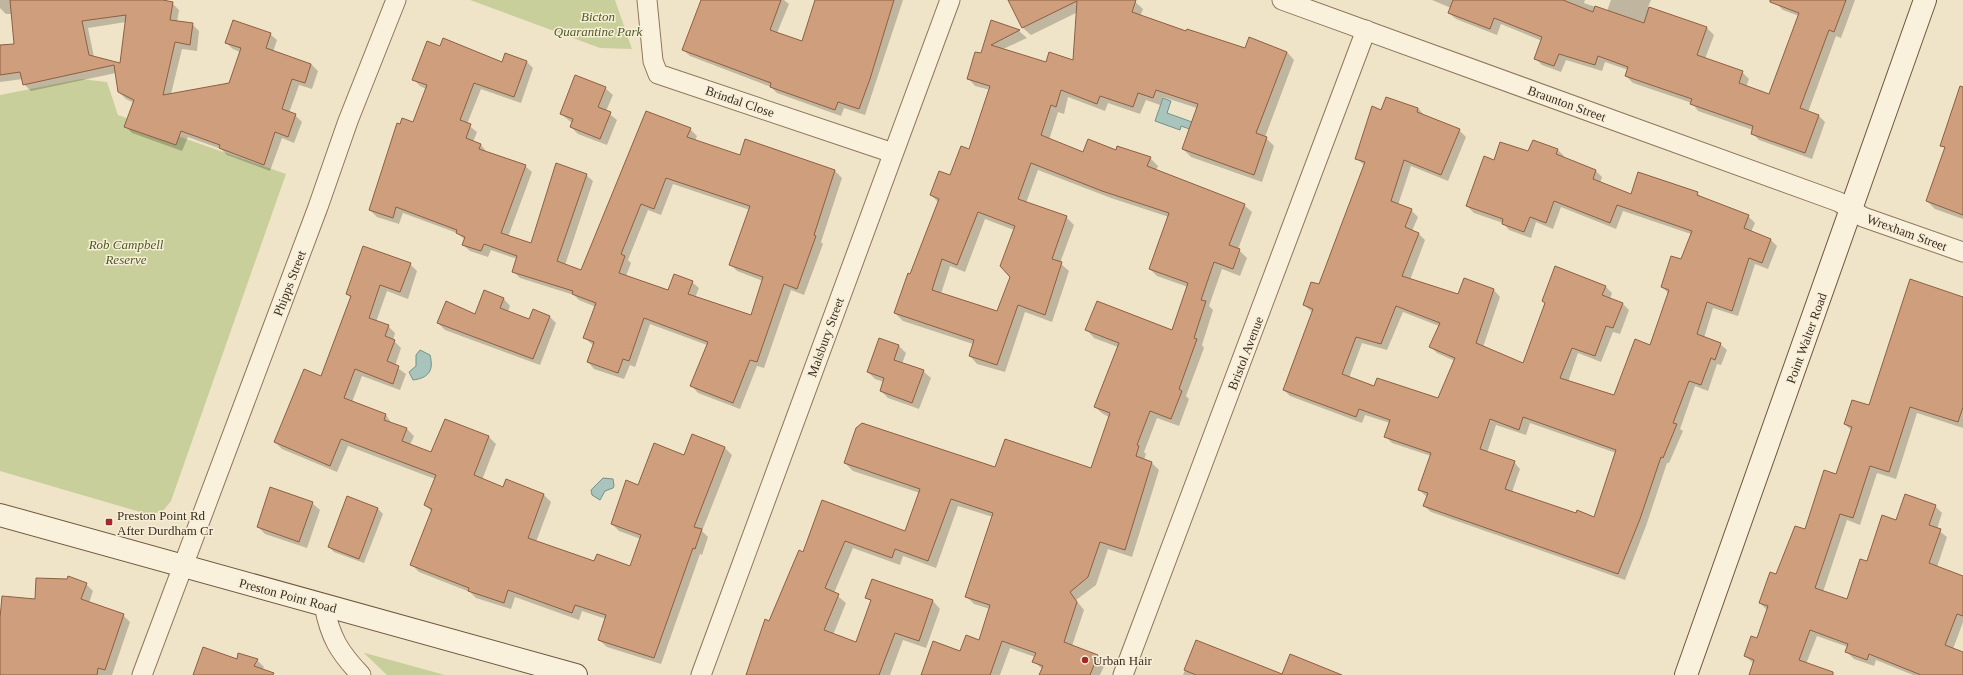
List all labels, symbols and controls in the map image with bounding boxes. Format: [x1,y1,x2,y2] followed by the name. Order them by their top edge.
[554,9,642,39] park label: Bicton Quarantine Park
[1526,82,1608,125] street label: Braunton Street
[703,83,776,120] street label: Brindal Close
[1865,211,1949,254] street label: Wrexham Street
[88,237,164,267] park label: Rob Campbell Reserve
[270,248,309,318] street label: Phipps Street
[1783,290,1830,386] street label: Point Walter Road
[804,295,847,379] street label: Malsbury Street
[1225,314,1266,392] street label: Bristol Avenue
[117,508,214,538] place label: Preston Point Rd After Durdham Cr
[104,517,114,527] marker: Preston Point Rd After Durdham Cr
[237,575,339,616] street label: Preston Point Road
[1093,653,1153,668] place label: Urban Hair
[1080,655,1090,665] marker: Urban Hair

